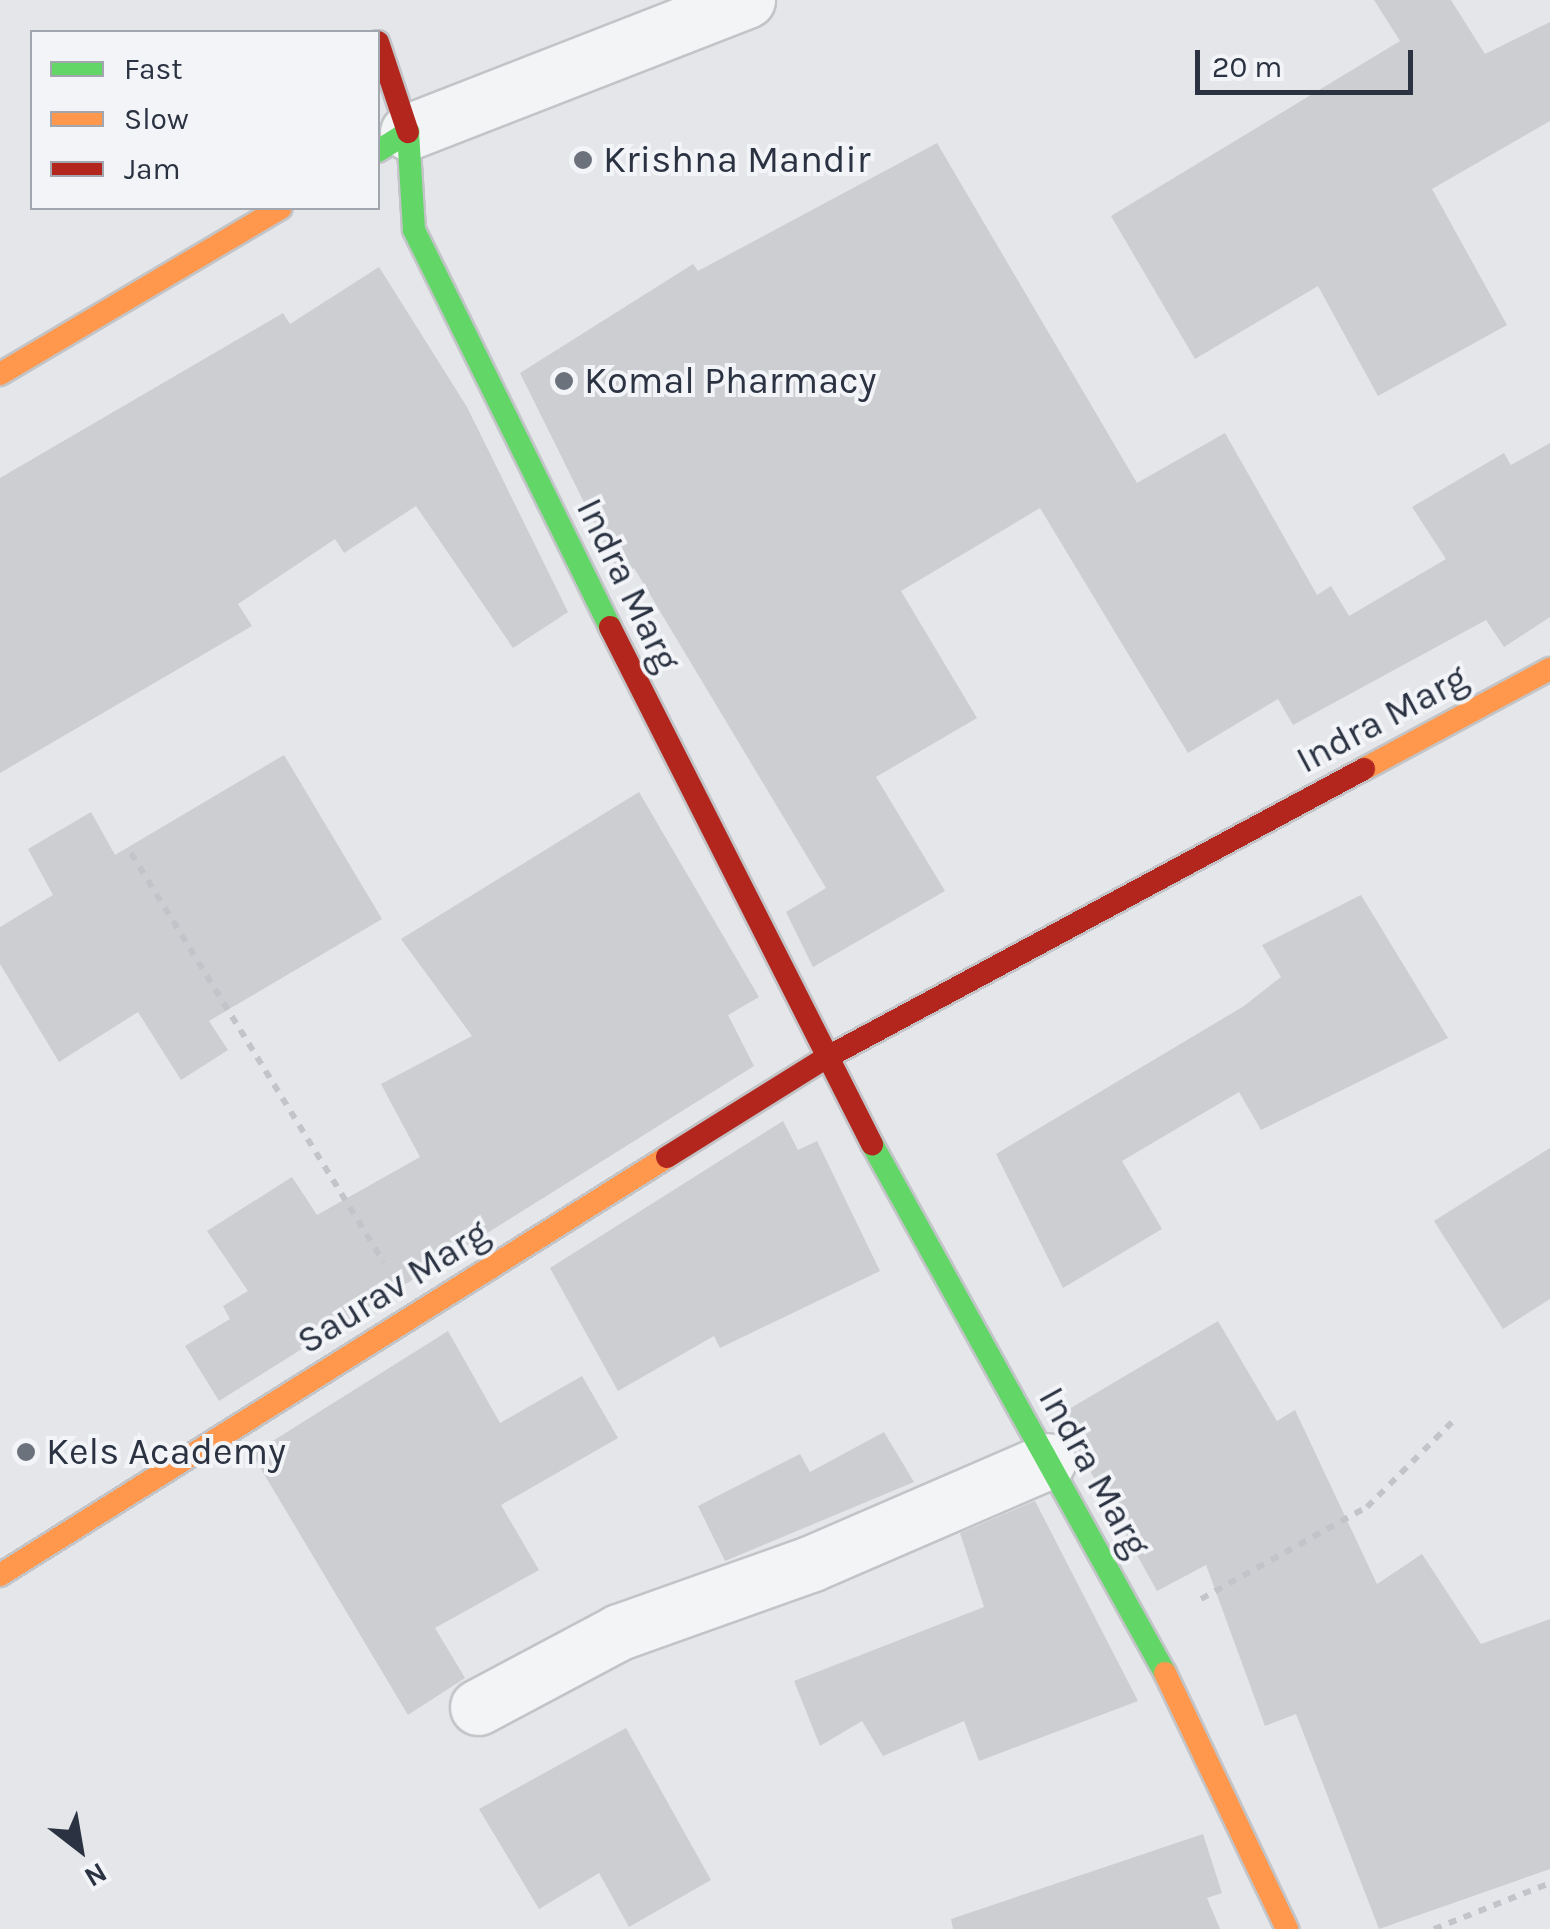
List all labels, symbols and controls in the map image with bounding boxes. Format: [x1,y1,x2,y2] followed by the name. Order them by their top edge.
[30,30,380,210] legend
[1200,30,1418,92] scale bar
[1212,49,1282,85] text: 20 m
[124,51,183,87] text: Fast
[124,101,189,137] text: Slow
[603,137,871,183] place label: Krishna Mandir
[572,149,594,171] marker: Krishna Mandir
[124,151,181,187] text: Jam
[584,358,876,404] place label: Komal Pharmacy
[553,370,575,392] marker: Komal Pharmacy
[566,491,690,679] street label: Indra Marg
[1289,655,1475,783] street label: Indra Marg
[289,1210,497,1364] street label: Saurav Marg
[1029,1379,1159,1565] street label: Indra Marg
[46,1429,286,1475] place label: Kels Academy
[15,1441,37,1463] marker: Kels Academy
[30,1799,130,1899] north arrow
[79,1856,113,1894] text: N

